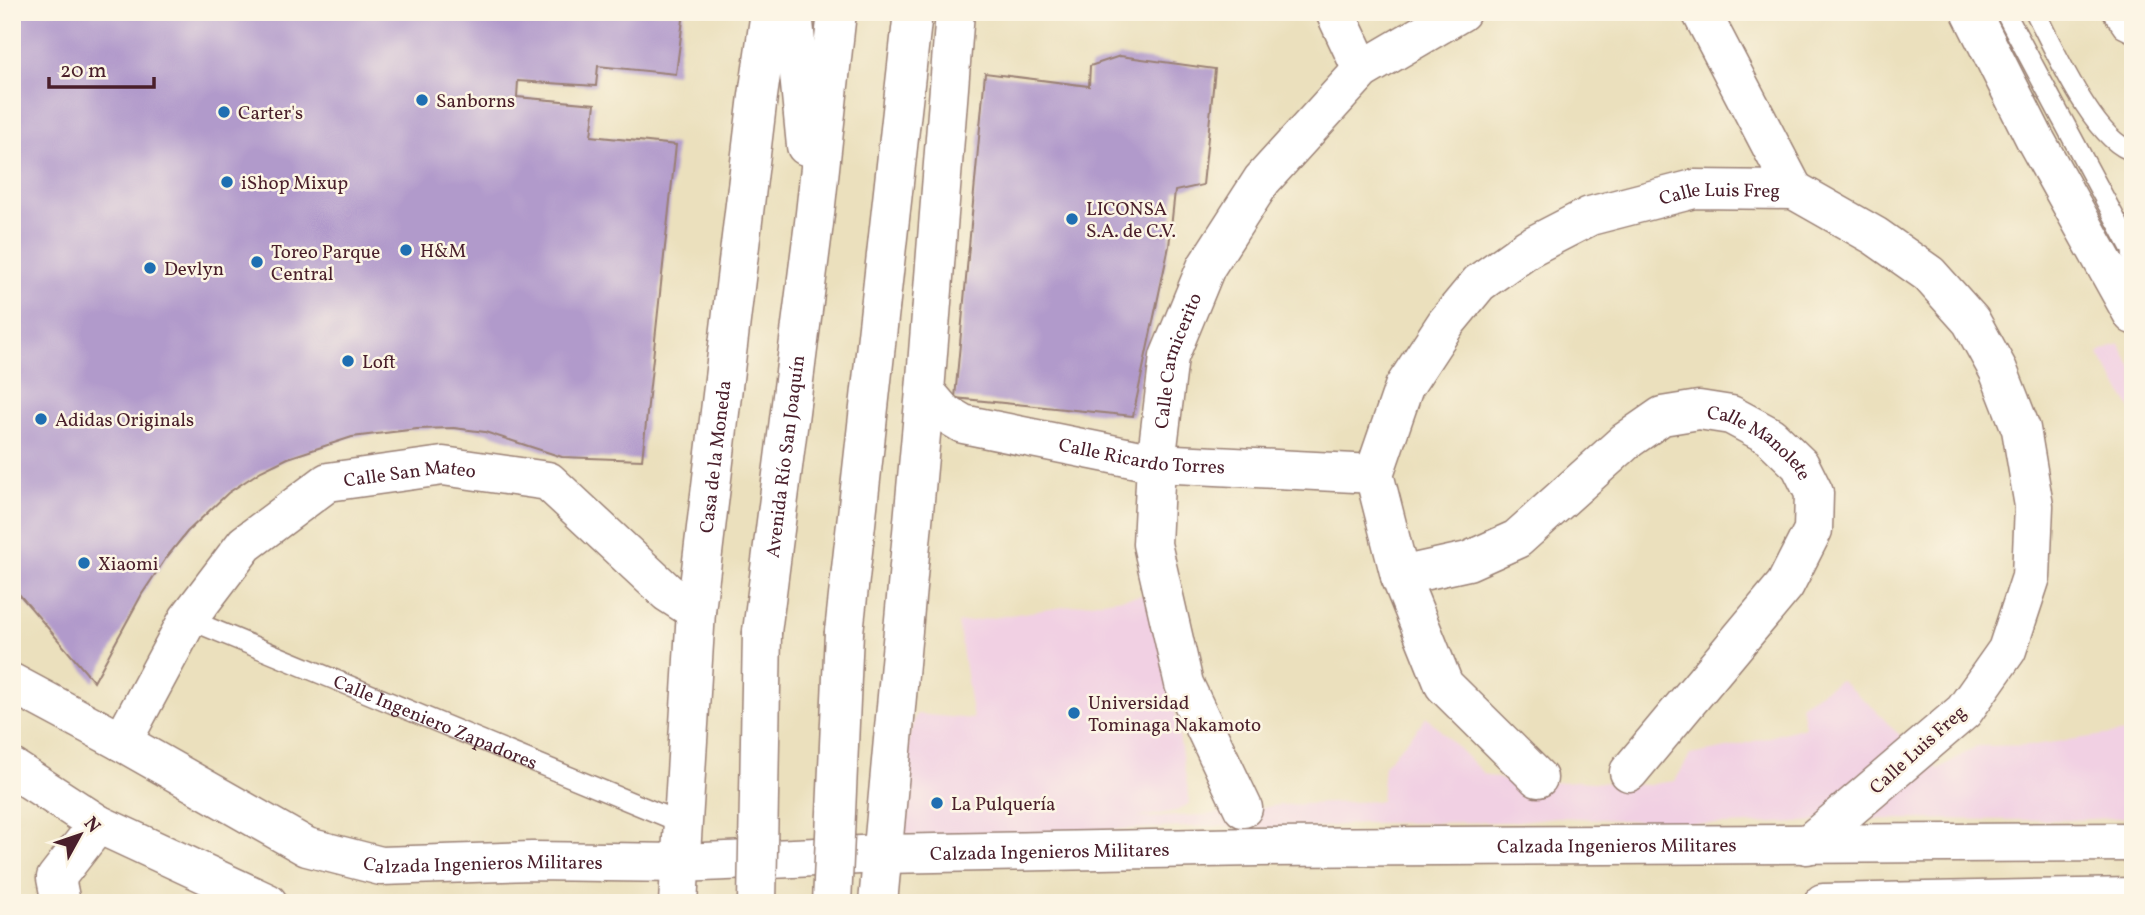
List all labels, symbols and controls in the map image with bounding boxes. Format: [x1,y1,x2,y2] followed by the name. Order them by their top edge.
[49,46,154,90] scale bar
[60,57,106,86] text: 20 m
[436,89,515,115] place label: Sanborns
[414,92,430,108] marker: Sanborns
[238,101,303,127] place label: Carter's
[216,104,232,120] marker: Carter's
[241,171,348,197] place label: iShop Mixup
[219,174,235,190] marker: iShop Mixup
[1657,178,1780,213] street label: Calle Luis Freg
[1086,197,1176,245] place label: LICONSA S.A. de C.V.
[1064,211,1080,227] marker: LICONSA S.A. de C.V.
[420,239,466,265] place label: H&M
[271,240,380,288] place label: Toreo Parque Central
[398,242,414,258] marker: H&M
[249,254,265,270] marker: Toreo Parque Central
[164,257,224,283] place label: Devlyn
[142,260,158,276] marker: Devlyn
[1149,289,1209,431] street label: Calle Carnicerito
[362,350,396,376] place label: Loft
[340,353,356,369] marker: Loft
[761,354,812,559] street label: Avenida Río San Joaquín
[694,379,739,535] street label: Casa de la Moneda
[1705,400,1816,485] street label: Calle Manolete
[55,408,194,434] place label: Adidas Originals
[33,411,49,427] marker: Adidas Originals
[1056,433,1225,481] street label: Calle Ricardo Torres
[342,455,478,495] street label: Calle San Mateo
[98,552,159,578] place label: Xiaomi
[76,555,92,571] marker: Xiaomi
[329,669,541,777] street label: Calle Ingeniero Zapadores
[1088,691,1261,739] place label: Universidad Tominaga Nakamoto
[1864,700,1972,801] street label: Calle Luis Freg
[1066,705,1082,721] marker: Universidad Tominaga Nakamoto
[951,792,1056,818] place label: La Pulquería
[929,795,945,811] marker: La Pulquería
[46,800,116,870] north arrow
[77,812,106,839] text: N
[1497,833,1737,861] street label: Calzada Ingenieros Militares
[930,838,1170,868] street label: Calzada Ingenieros Militares
[360,850,603,882] street label: Calzada Ingenieros Militares

